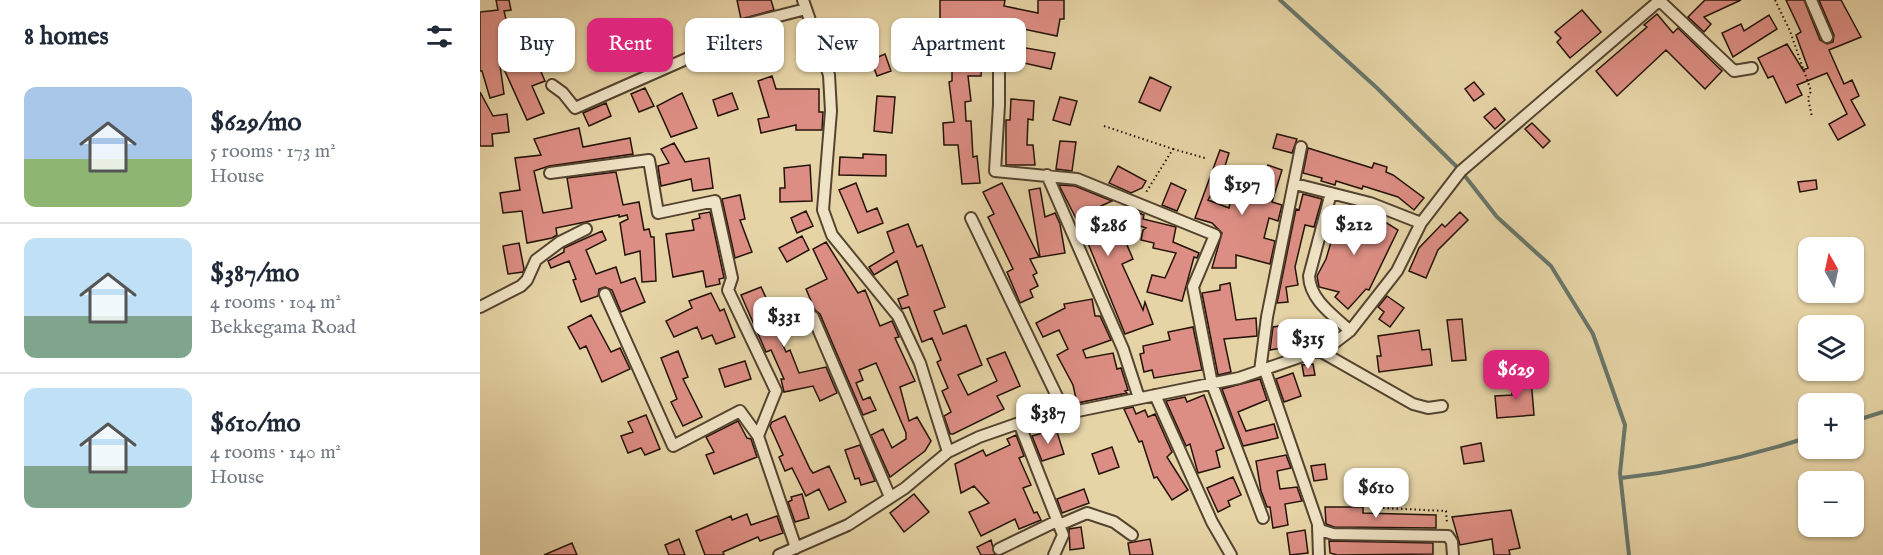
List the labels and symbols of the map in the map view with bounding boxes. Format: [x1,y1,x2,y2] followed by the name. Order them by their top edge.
[1206,165,1278,216] pin: $197
[1318,205,1390,256] pin: $212
[1072,206,1144,257] pin: $286
[1798,237,1864,303] north arrow
[748,297,820,348] pin: $331
[1272,319,1344,370] pin: $315
[1480,350,1552,401] pin: $629
[1012,394,1084,445] pin: $387
[1340,468,1412,519] pin: $610

